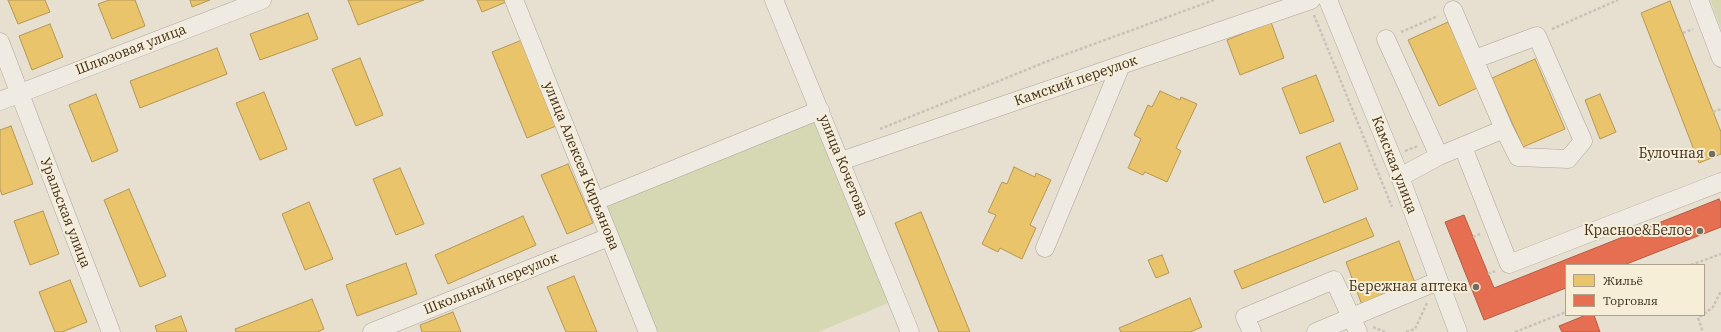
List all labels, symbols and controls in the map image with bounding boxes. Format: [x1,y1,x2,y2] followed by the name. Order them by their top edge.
[73,21,189,79] street label: Шлюзовая улица
[1012,52,1140,110] street label: Камский переулок
[539,79,623,253] street label: улица Алексея Кирьянова
[815,112,871,220] street label: улица Кочетова
[1368,114,1420,216] street label: Камская улица
[1639,146,1704,162] place label: Булочная
[1707,149,1717,159] marker: Булочная
[36,155,94,271] street label: Уральская улица
[1584,223,1692,239] place label: Красное&Белое
[1695,226,1705,236] marker: Красное&Белое
[421,249,561,319] street label: Школьный переулок
[1565,264,1705,316] legend
[1603,273,1643,288] text: Жильё
[1349,279,1468,295] place label: Бережная аптека
[1471,282,1481,292] marker: Бережная аптека
[1603,293,1658,308] text: Торговля

